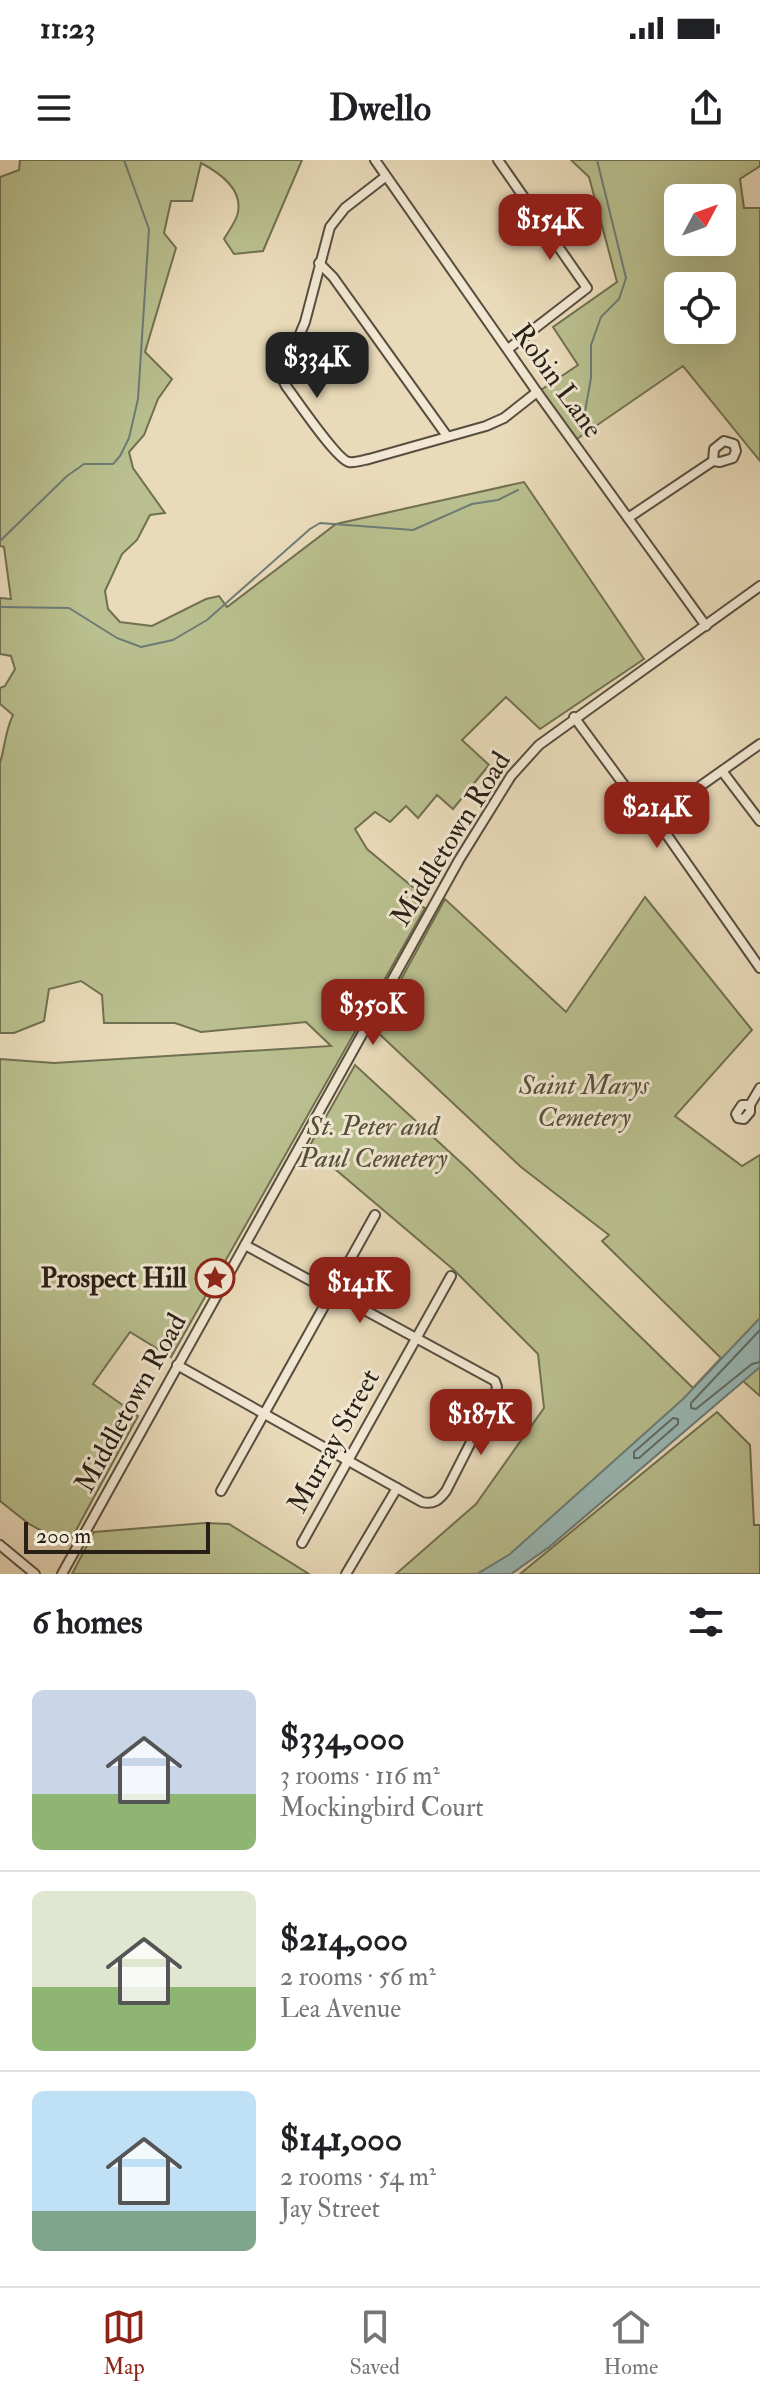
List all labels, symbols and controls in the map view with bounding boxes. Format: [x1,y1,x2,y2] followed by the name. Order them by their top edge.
[40,10,96,47] text: 11:23
[32,86,76,130] icon: menu
[329,86,431,131] text: Dwello
[684,86,728,130] icon: share
[664,184,736,256] north arrow
[664,184,736,344] map controls
[494,194,606,262] pin: $154K
[517,204,583,236] text: $154K
[664,272,736,344] button: locate
[504,317,610,445] street label: Robin Lane
[261,332,373,400] pin: $334K
[284,342,350,374] text: $334K
[383,745,519,933] street label: Middletown Road
[601,782,713,850] pin: $214K
[622,792,692,824] text: $214K
[317,979,429,1047] pin: $350K
[339,989,407,1021] text: $350K
[518,1068,650,1135] park label: Saint Marys Cemetery
[298,1109,448,1176] park label: St. Peter and Paul Cemetery
[194,1257,236,1299] place icon: Prospect Hill
[304,1257,416,1325] pin: $141K
[41,1261,188,1296] place label: Prospect Hill
[327,1267,393,1299] text: $141K
[67,1307,195,1499] street label: Middletown Road
[280,1363,388,1519] street label: Murray Street
[425,1389,537,1457] pin: $187K
[448,1399,514,1431] text: $187K
[24,1518,210,1554] scale bar
[36,1522,91,1550] text: 200 m
[684,1600,728,1644] icon: filters
[32,1601,143,1644] text: 6 homes
[280,1717,405,1760] text: $334,000
[96,1722,192,1818] icon: home
[280,1760,440,1792] text: 3 rooms · 116 m²
[280,1792,484,1824] text: Mockingbird Court
[280,1918,408,1961] text: $214,000
[96,1923,192,2019] icon: home
[280,1961,436,1993] text: 2 rooms · 56 m²
[280,1993,401,2025] text: Lea Avenue
[280,2118,402,2161] text: $141,000
[96,2123,192,2219] icon: home
[280,2161,436,2193] text: 2 rooms · 54 m²
[280,2193,380,2225] text: Jay Street
[102,2305,146,2381] tab: Map
[350,2305,400,2381] tab: Saved
[604,2305,658,2381] tab: Home

